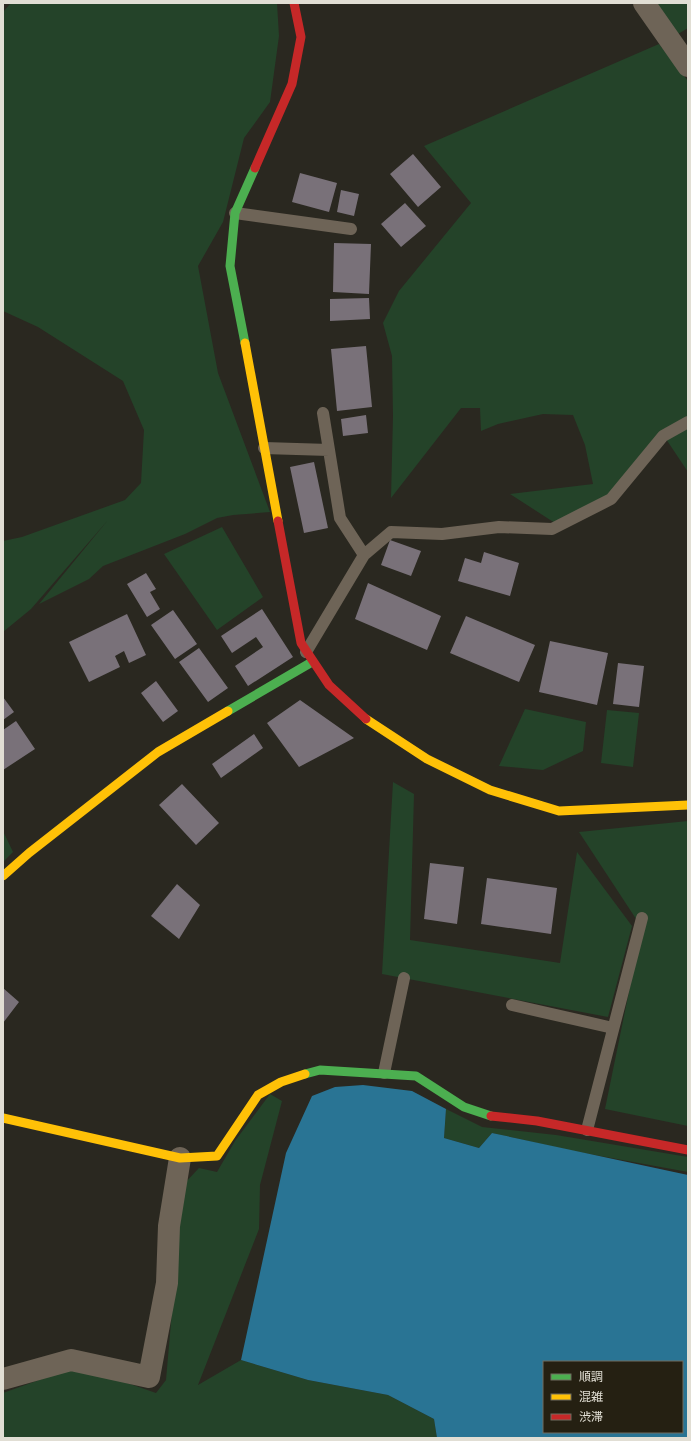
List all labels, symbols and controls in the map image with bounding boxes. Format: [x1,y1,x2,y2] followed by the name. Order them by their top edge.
[543,1361,683,1433] legend
[579,1368,603,1385] text: 順調
[579,1388,603,1405] text: 混雑
[579,1408,603,1425] text: 渋滞

